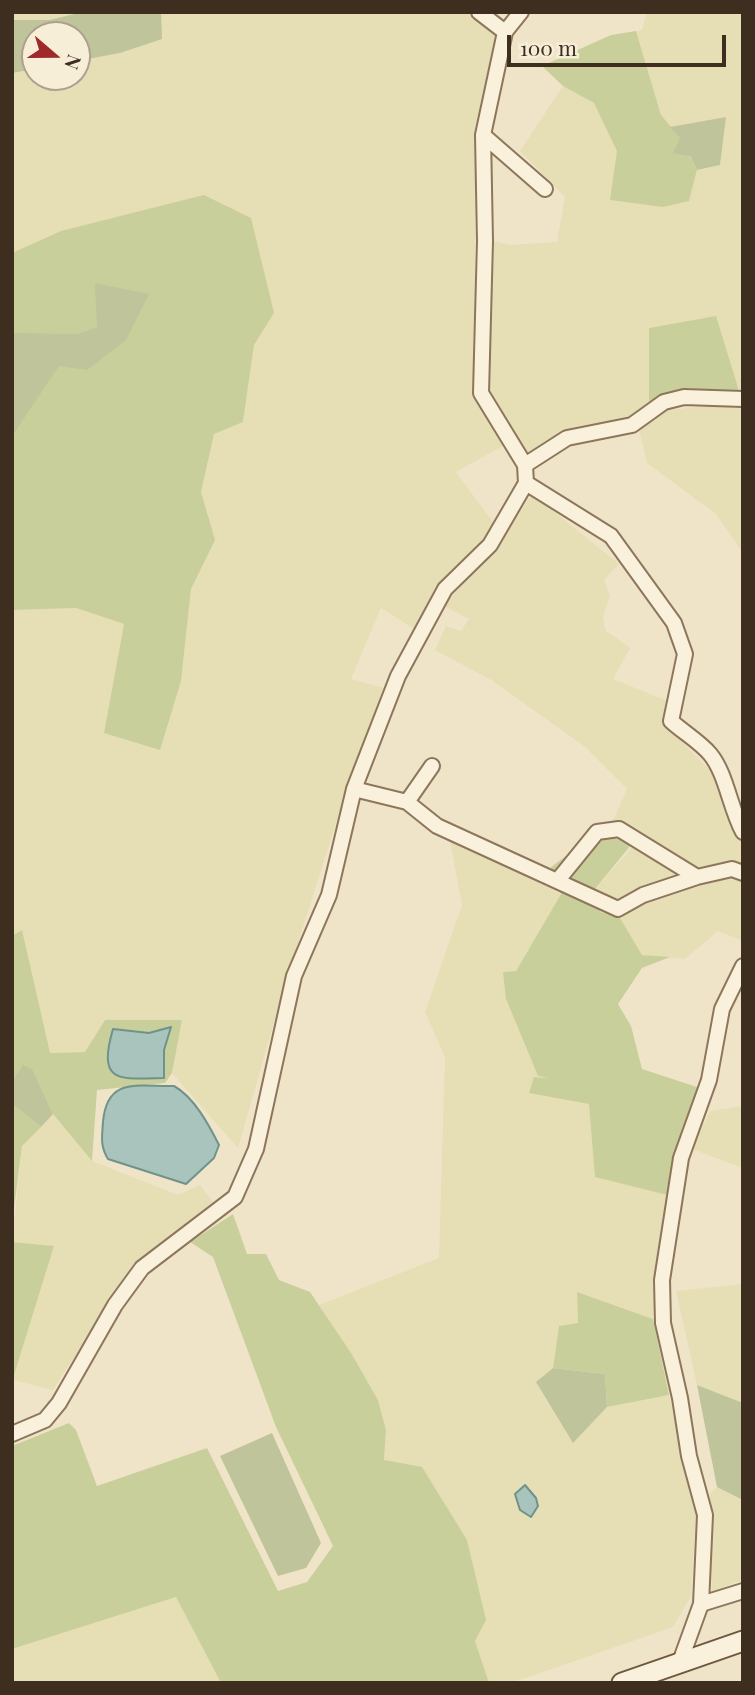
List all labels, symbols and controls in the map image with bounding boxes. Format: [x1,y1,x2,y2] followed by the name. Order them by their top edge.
[21,21,91,91] north arrow
[510,21,729,65] scale bar
[520,33,577,61] text: 100 m
[59,52,88,73] text: N

